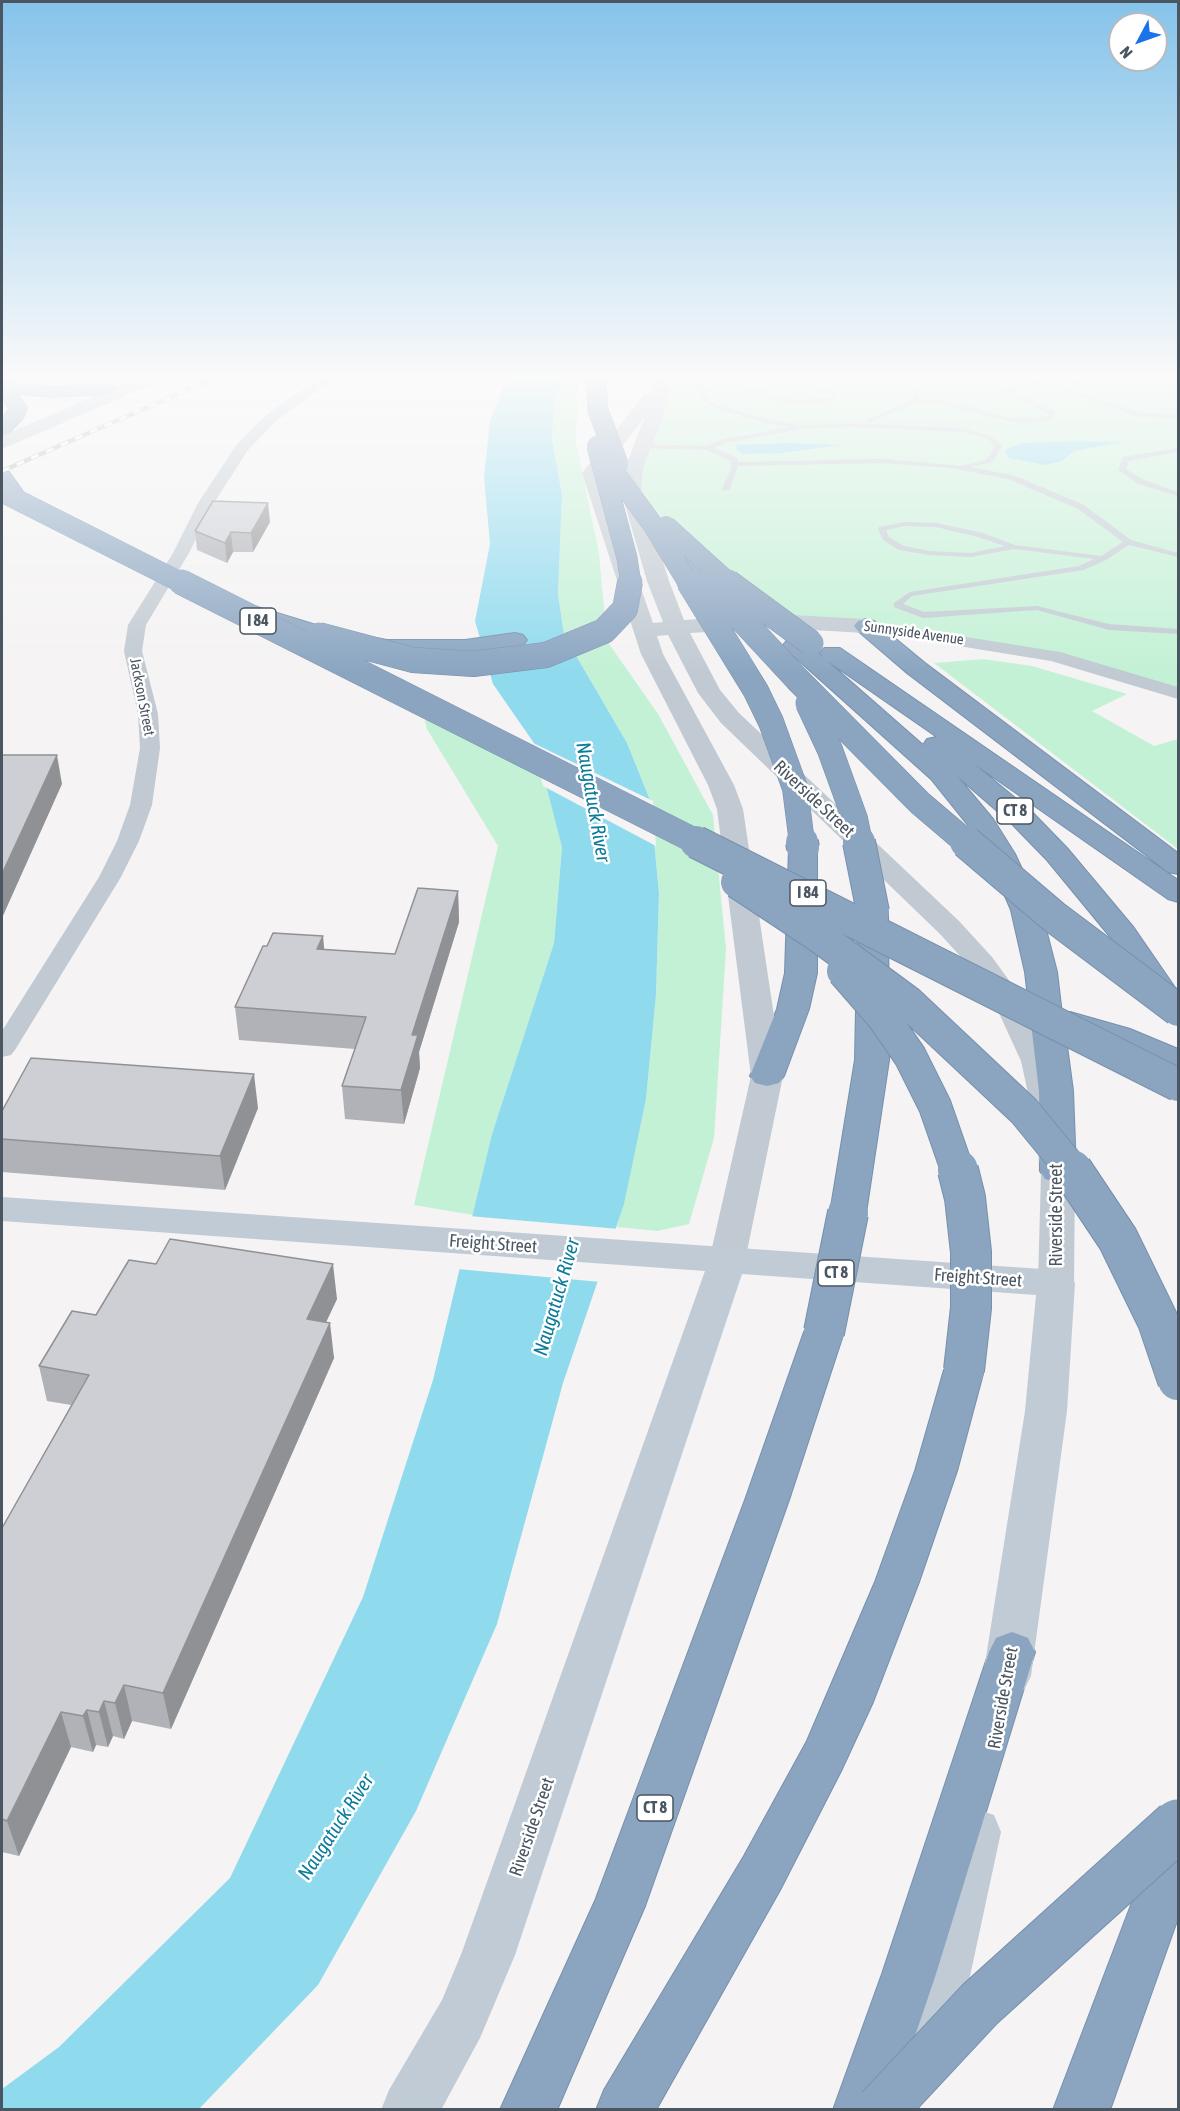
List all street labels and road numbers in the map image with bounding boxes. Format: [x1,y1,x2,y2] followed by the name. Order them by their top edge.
[240,608,276,634] road number: I 84
[863,617,965,649] street label: Sunnyside Avenue
[126,657,158,737] street label: Jackson Street
[769,756,859,842] street label: Riverside Street
[997,798,1033,824] road number: CT 8
[790,880,826,906] road number: I 84
[1045,1163,1067,1267] street label: Riverside Street
[448,1230,538,1258] street label: Freight Street
[818,1260,854,1286] road number: CT 8
[933,1264,1023,1292] street label: Freight Street
[983,1645,1023,1751] street label: Riverside Street
[505,1775,559,1879] street label: Riverside Street
[637,1795,673,1821] road number: CT 8

